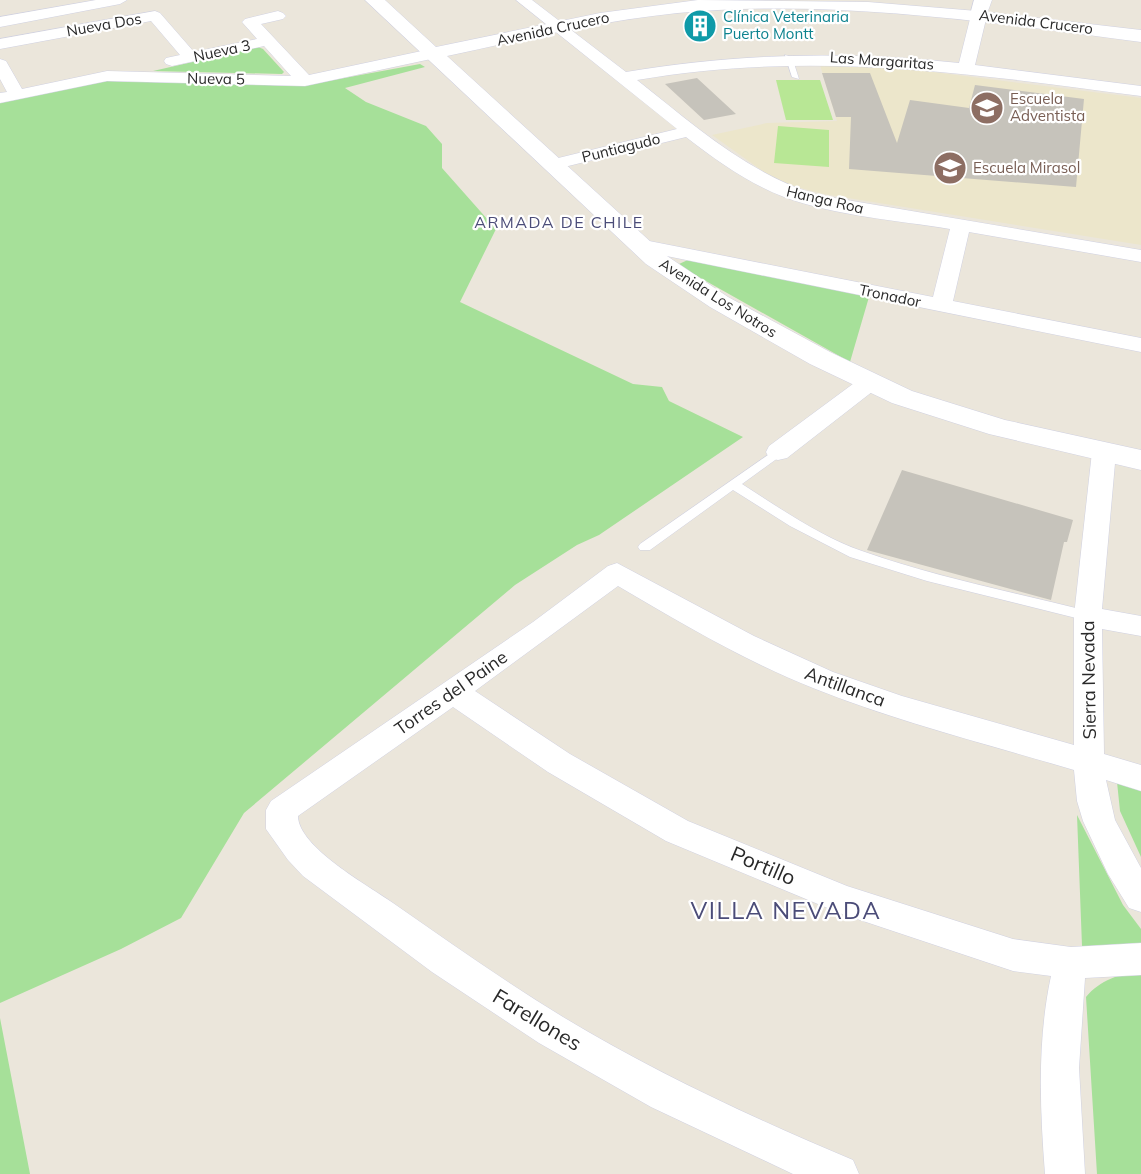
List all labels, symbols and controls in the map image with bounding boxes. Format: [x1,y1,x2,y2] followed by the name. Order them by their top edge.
[978,5,1094,38] street label: Avenida Crucero
[495,7,611,50] street label: Avenida Crucero
[723,7,849,43] place label: Clínica Veterinaria Puerto Montt
[682,8,718,44] building icon: Clínica Veterinaria Puerto Montt
[65,9,143,40] street label: Nueva Dos
[192,35,252,66] street label: Nueva 3
[829,47,935,74] street label: Las Margaritas
[187,68,245,89] street label: Nueva 5
[1010,89,1085,125] place label: Escuela Adventista
[969,90,1005,126] school or university icon: Escuela Adventista
[580,129,662,166] street label: Puntiagudo
[932,150,968,186] school or university icon: Escuela Mirasol
[973,158,1080,177] place label: Escuela Mirasol
[784,181,866,218] street label: Hanga Roa
[474,212,644,232] district label: ARMADA DE CHILE
[656,254,781,341] street label: Avenida Los Notros
[857,280,923,311] street label: Tronador
[1076,620,1101,740] street label: Sierra Nevada
[390,645,512,740] street label: Torres del Paine
[802,661,889,712] street label: Antillanca
[727,840,800,890] street label: Portillo
[691,895,881,925] district label: VILLA NEVADA
[488,982,587,1056] street label: Farellones

